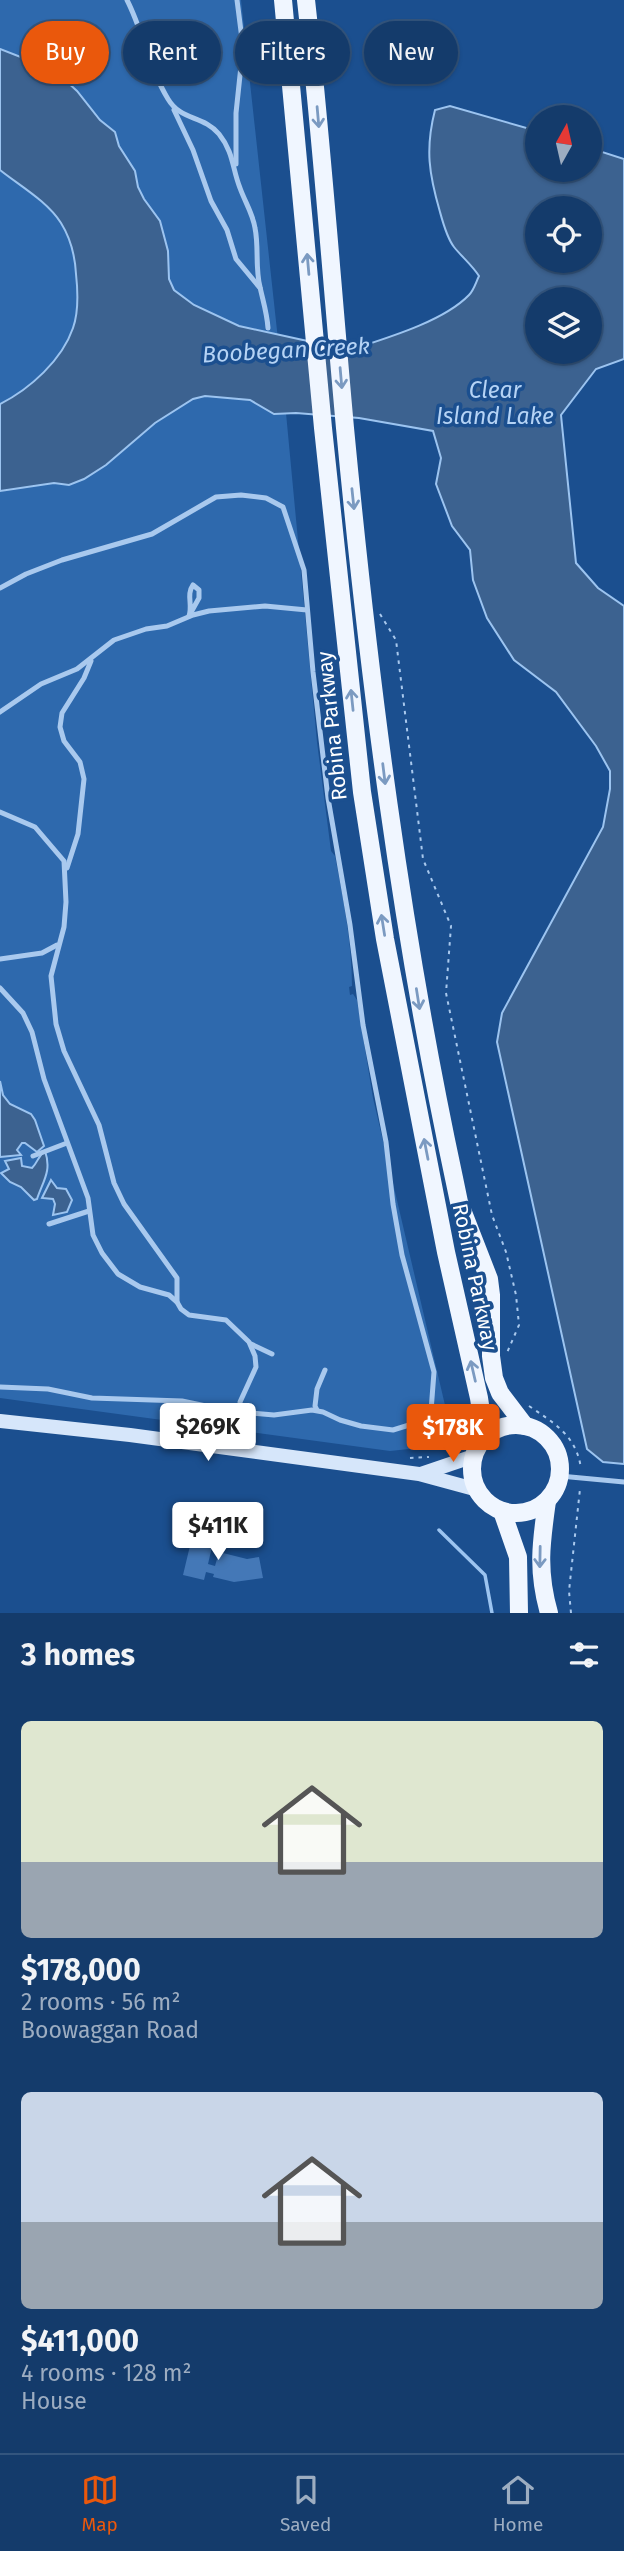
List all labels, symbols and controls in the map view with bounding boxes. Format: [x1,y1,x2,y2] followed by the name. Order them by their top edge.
[21,21,109,84] chip: Buy
[123,21,221,84] chip: Rent
[235,21,350,84] chip: Filters
[364,21,458,84] chip: New
[312,105,325,127] one-way arrow
[525,105,602,182] north arrow
[525,105,602,364] map controls
[525,196,602,273] button: locate
[301,254,314,276] one-way arrow
[525,287,602,364] button: layers
[201,332,371,368] water label: Boobegan Creek
[335,367,348,389] one-way arrow
[436,376,554,430] water label: Clear Island Lake
[347,487,360,510] one-way arrow
[311,649,353,802] street label: Robina Parkway
[345,689,358,712] one-way arrow
[377,762,390,785] one-way arrow
[376,914,389,937] one-way arrow
[412,987,425,1010] one-way arrow
[418,1138,432,1161] one-way arrow
[447,1201,503,1354] street label: Robina Parkway
[465,1360,479,1383] one-way arrow
[159,1404,257,1463] pin: $269K
[404,1404,502,1464] pin: $178K
[176,1412,240,1440] text: $269K
[423,1413,483,1441] text: $178K
[169,1502,267,1562] pin: $411K
[188,1511,248,1539] text: $411K
[533,1545,547,1568] one-way arrow
[565,1636,603,1674] icon: filters
[21,1637,135,1673] text: 3 homes
[249,1767,375,1893] icon: home
[21,1952,141,1988] text: $178,000
[21,1988,180,2016] text: 2 rooms · 56 m²
[21,2016,199,2044] text: Boowaggan Road
[249,2138,375,2264] icon: home
[21,2323,139,2359] text: $411,000
[21,2359,191,2387] text: 4 rooms · 128 m²
[21,2387,87,2415] text: House
[81,2471,119,2536] tab: Map
[280,2471,331,2536] tab: Saved
[493,2471,543,2536] tab: Home

